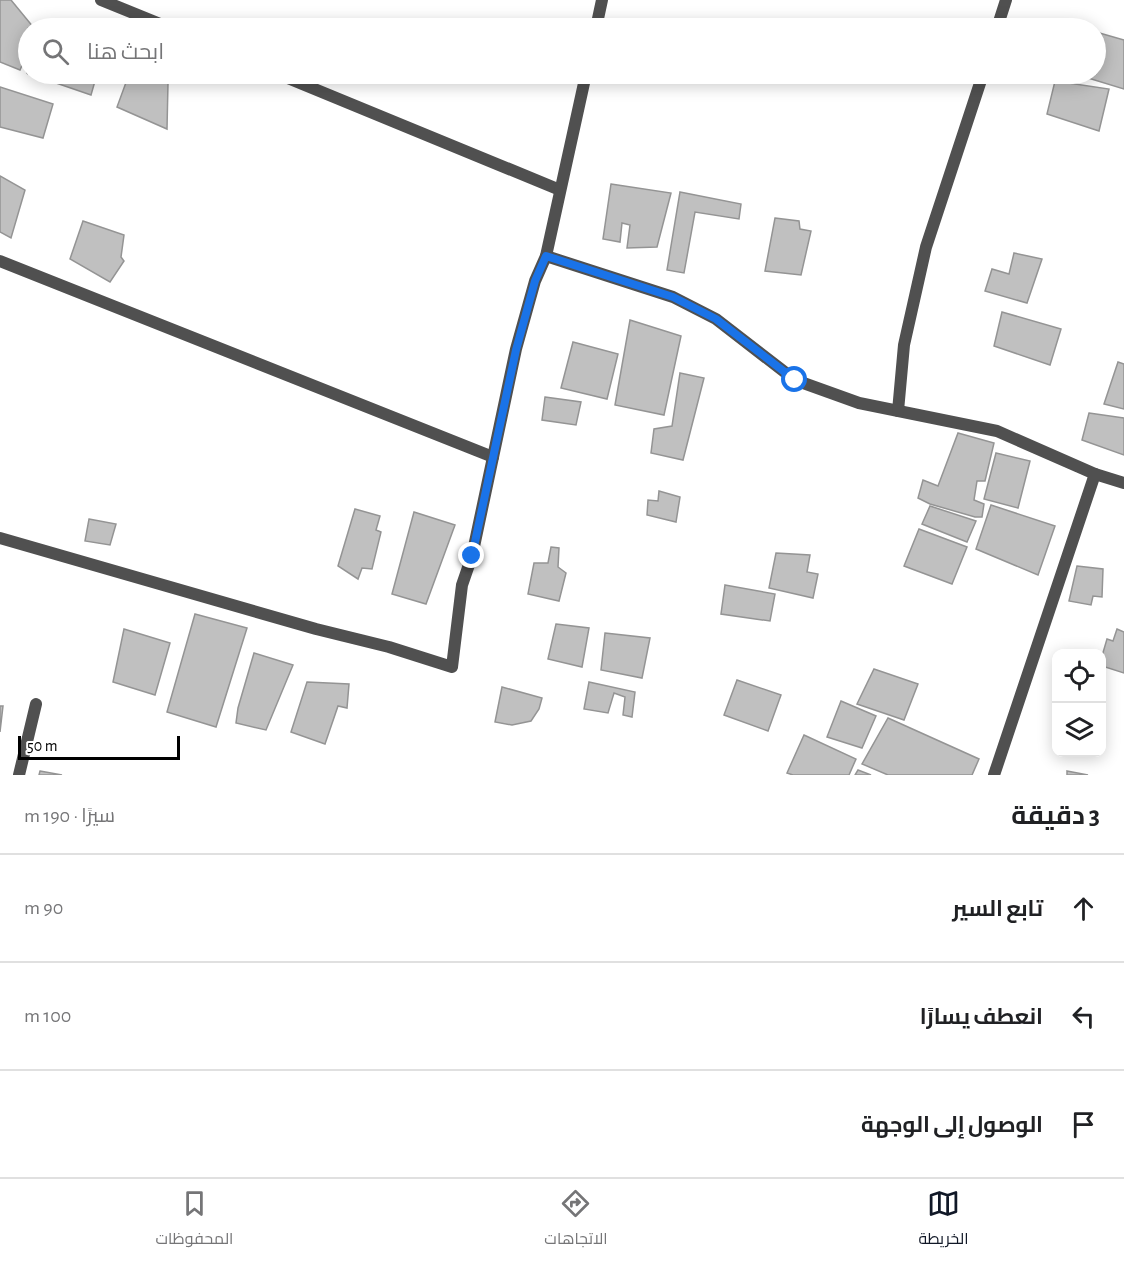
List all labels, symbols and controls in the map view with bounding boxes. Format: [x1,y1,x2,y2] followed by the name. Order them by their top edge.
[18,18,1106,84] search box
[39,35,72,68] icon: search
[87,41,164,63] text: ابحث هنا
[781,366,807,392] route start
[458,542,484,568] route end
[1052,649,1106,757] map controls
[1052,649,1106,703] button: locate
[1052,703,1106,757] button: layers
[18,733,180,760] scale bar
[27,738,58,754] text: 50 m
[1011,803,1100,829] text: 3 دقيقة
[24,806,115,826] text: سيرًا · 190 m
[1067,892,1100,925] icon: ahead
[24,898,63,918] text: 90 m
[952,898,1043,920] text: تابع السير
[1067,1000,1100,1033] icon: left
[24,1006,71,1026] text: 100 m
[920,1006,1043,1028] text: انعطف يسارًا
[1067,1108,1100,1141] icon: arrive
[861,1114,1043,1136] text: الوصول إلى الوجهة
[155,1187,233,1253] tab: المحفوظات
[544,1187,608,1253] tab: الاتجاهات
[919,1187,969,1253] tab: الخريطة

